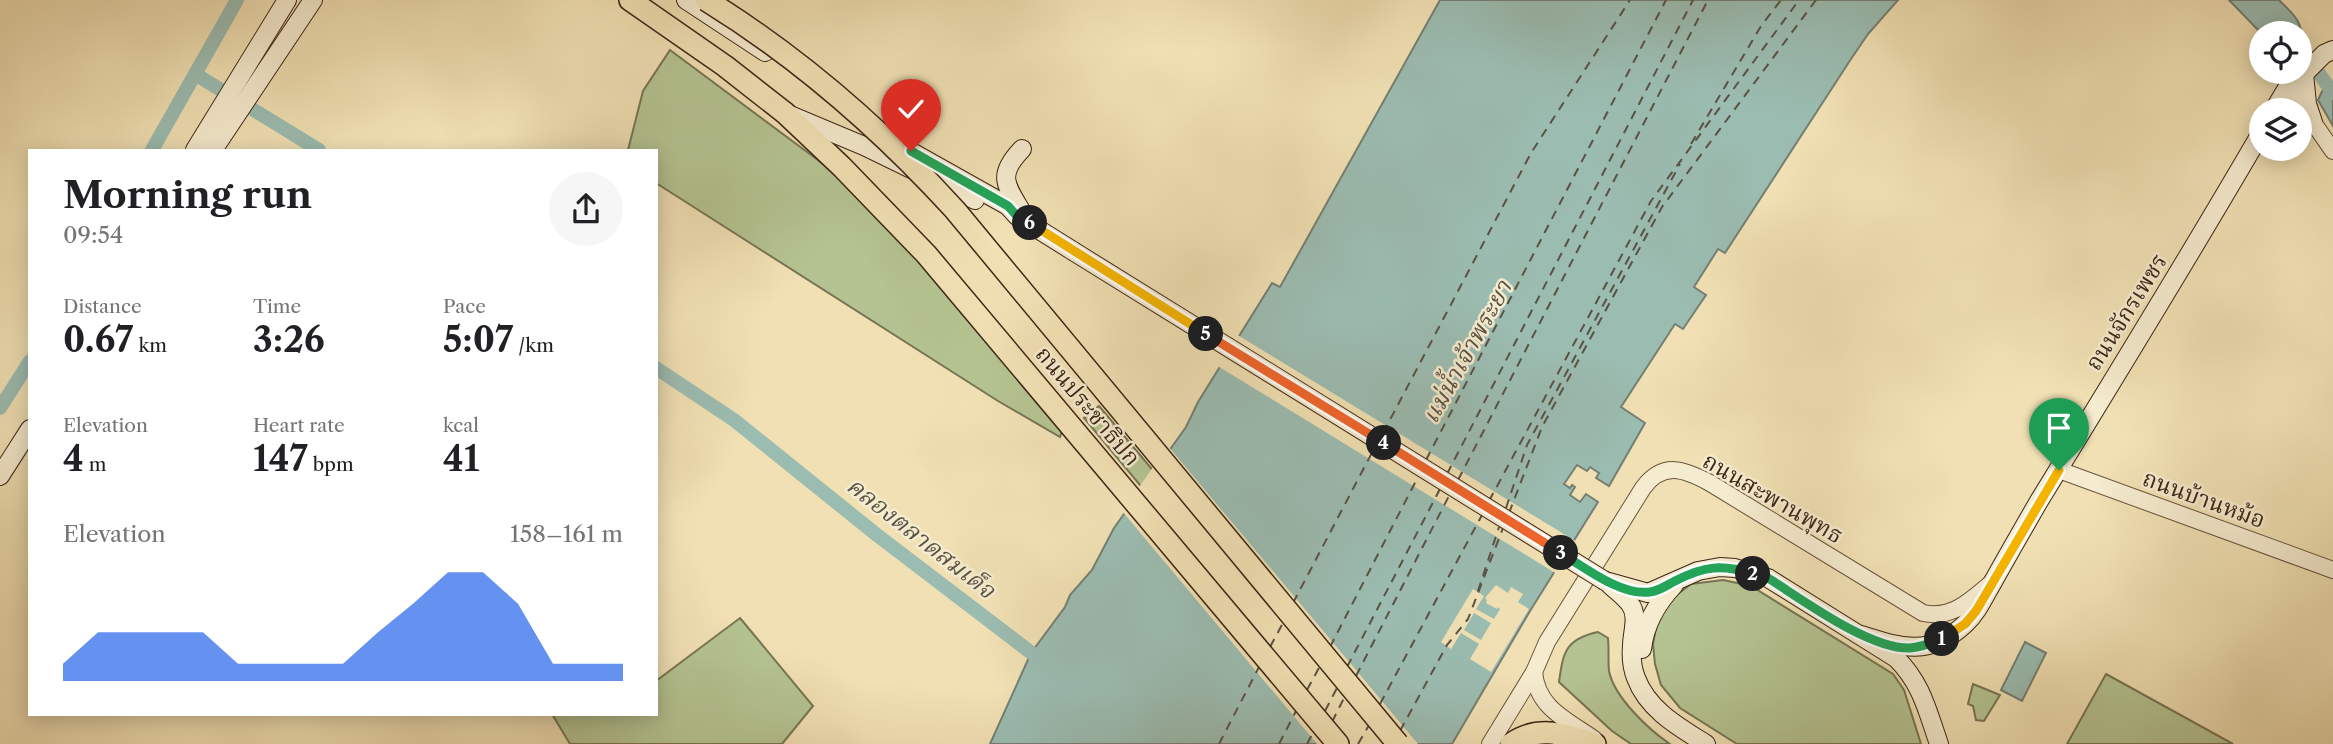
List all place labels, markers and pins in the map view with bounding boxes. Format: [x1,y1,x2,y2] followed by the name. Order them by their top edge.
[881,79,941,151] pin
[1012,206,1048,241] pin: 6
[1188,316,1224,352] pin: 5
[2029,398,2089,470] pin
[1366,426,1402,460] pin: 4
[1544,536,1578,570] pin: 3
[1736,556,1770,592] pin: 2
[1924,622,1960,656] pin: 1

